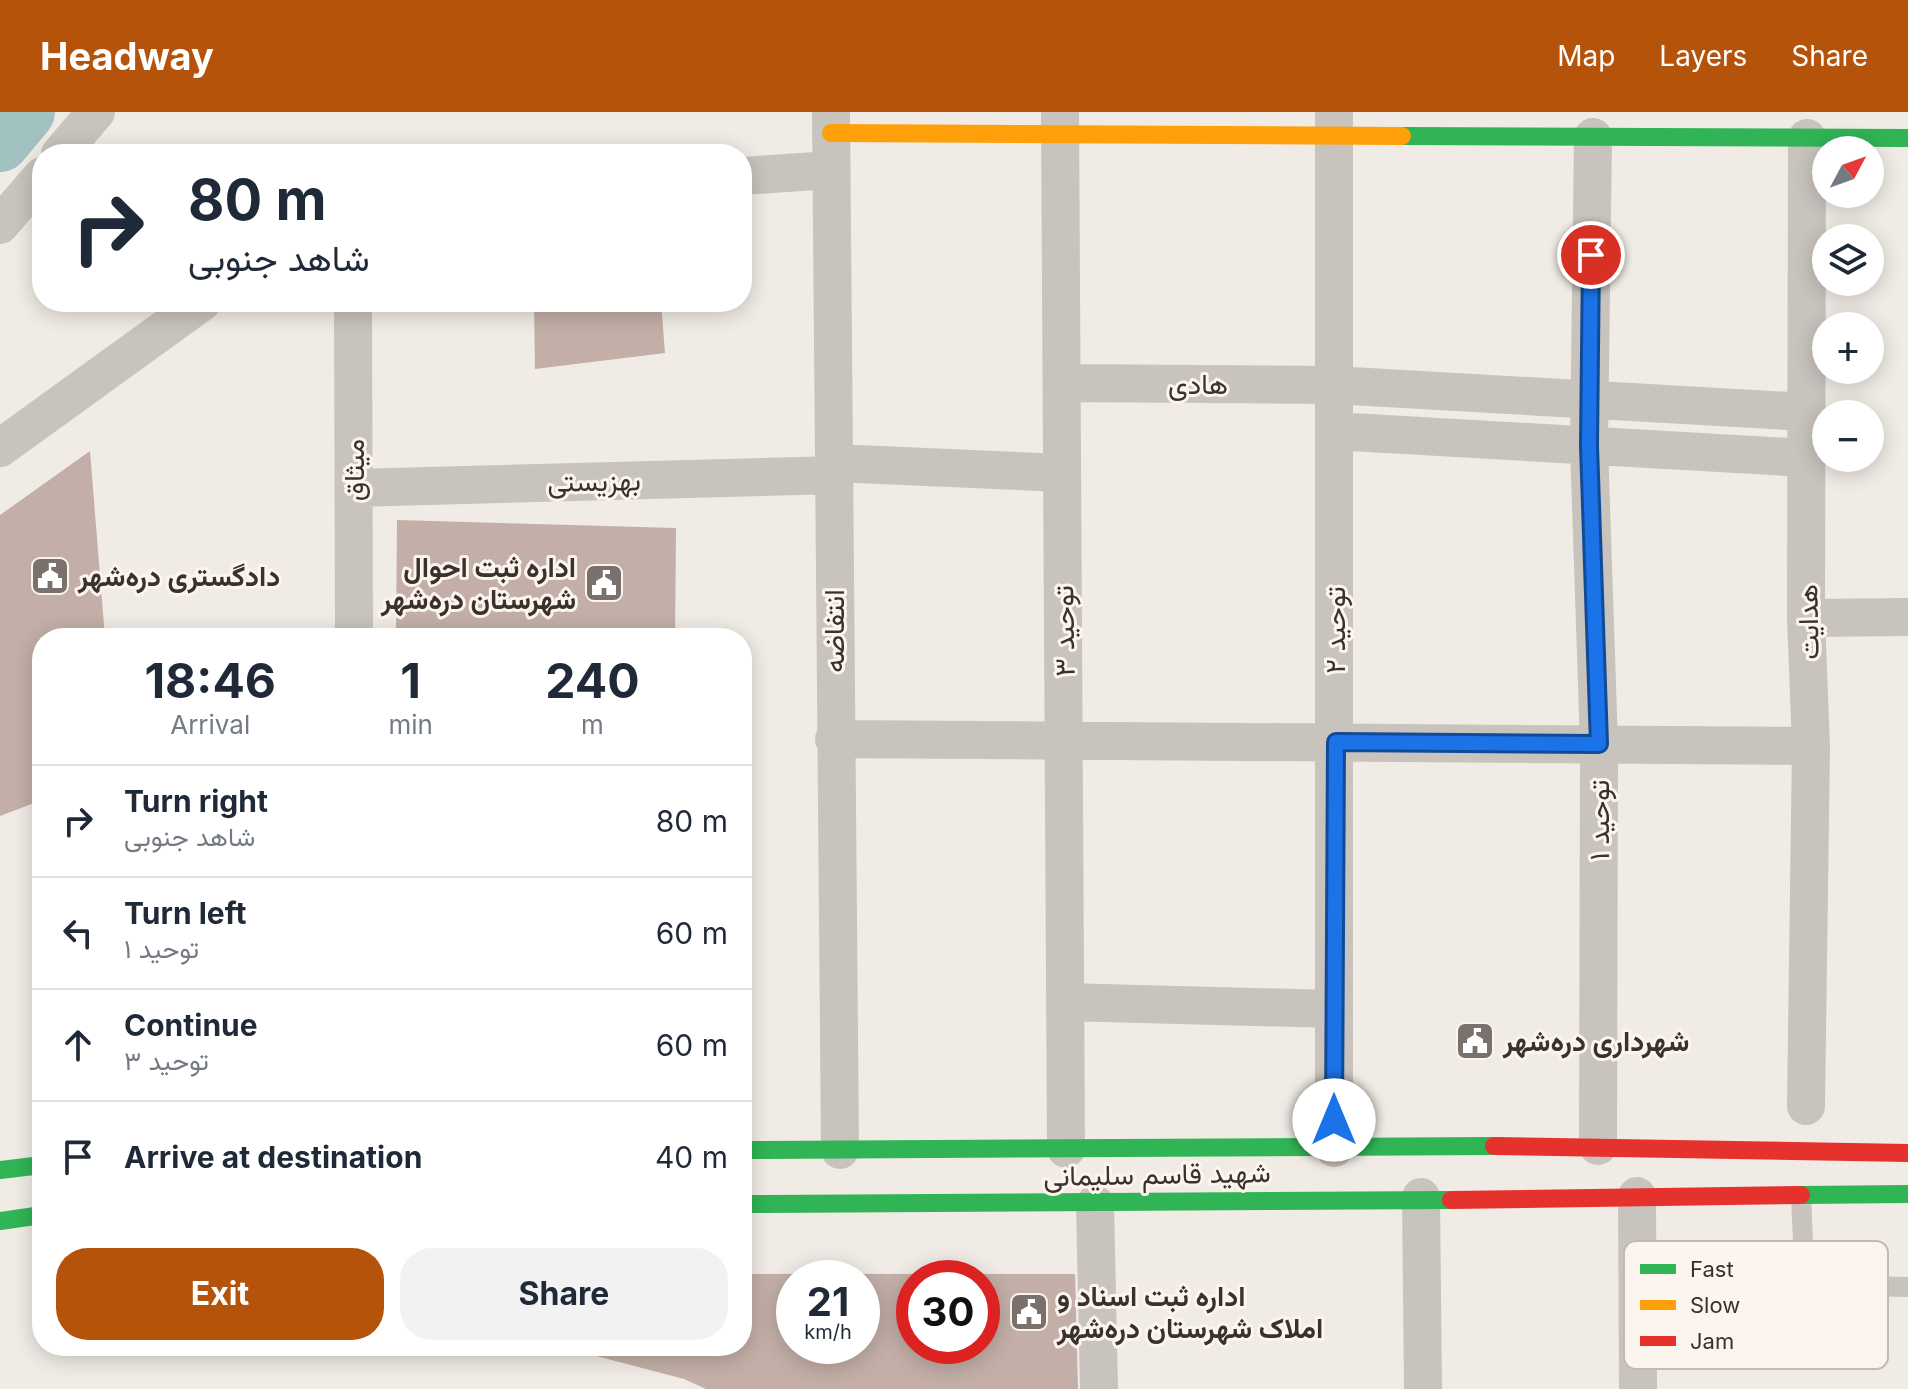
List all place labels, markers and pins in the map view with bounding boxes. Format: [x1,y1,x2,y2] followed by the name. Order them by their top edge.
[1557,221,1625,289] pin
[380,550,576,617] place label: اداره ثبت احوال شهرستان دره‌شهر
[29,555,71,597] public building icon: دادگستری دره‌شهر
[77,559,280,594] place label: دادگستری دره‌شهر
[583,562,625,604] public building icon: اداره ثبت احوال شهرستان دره‌شهر
[1454,1020,1496,1062] public building icon: شهرداری دره‌شهر
[1502,1024,1689,1059] place label: شهرداری دره‌شهر
[1056,1279,1323,1346] place label: اداره ثبت اسناد و املاک شهرستان دره‌شهر
[1008,1291,1050,1333] public building icon: اداره ثبت اسناد و املاک شهرستان دره‌شهر

